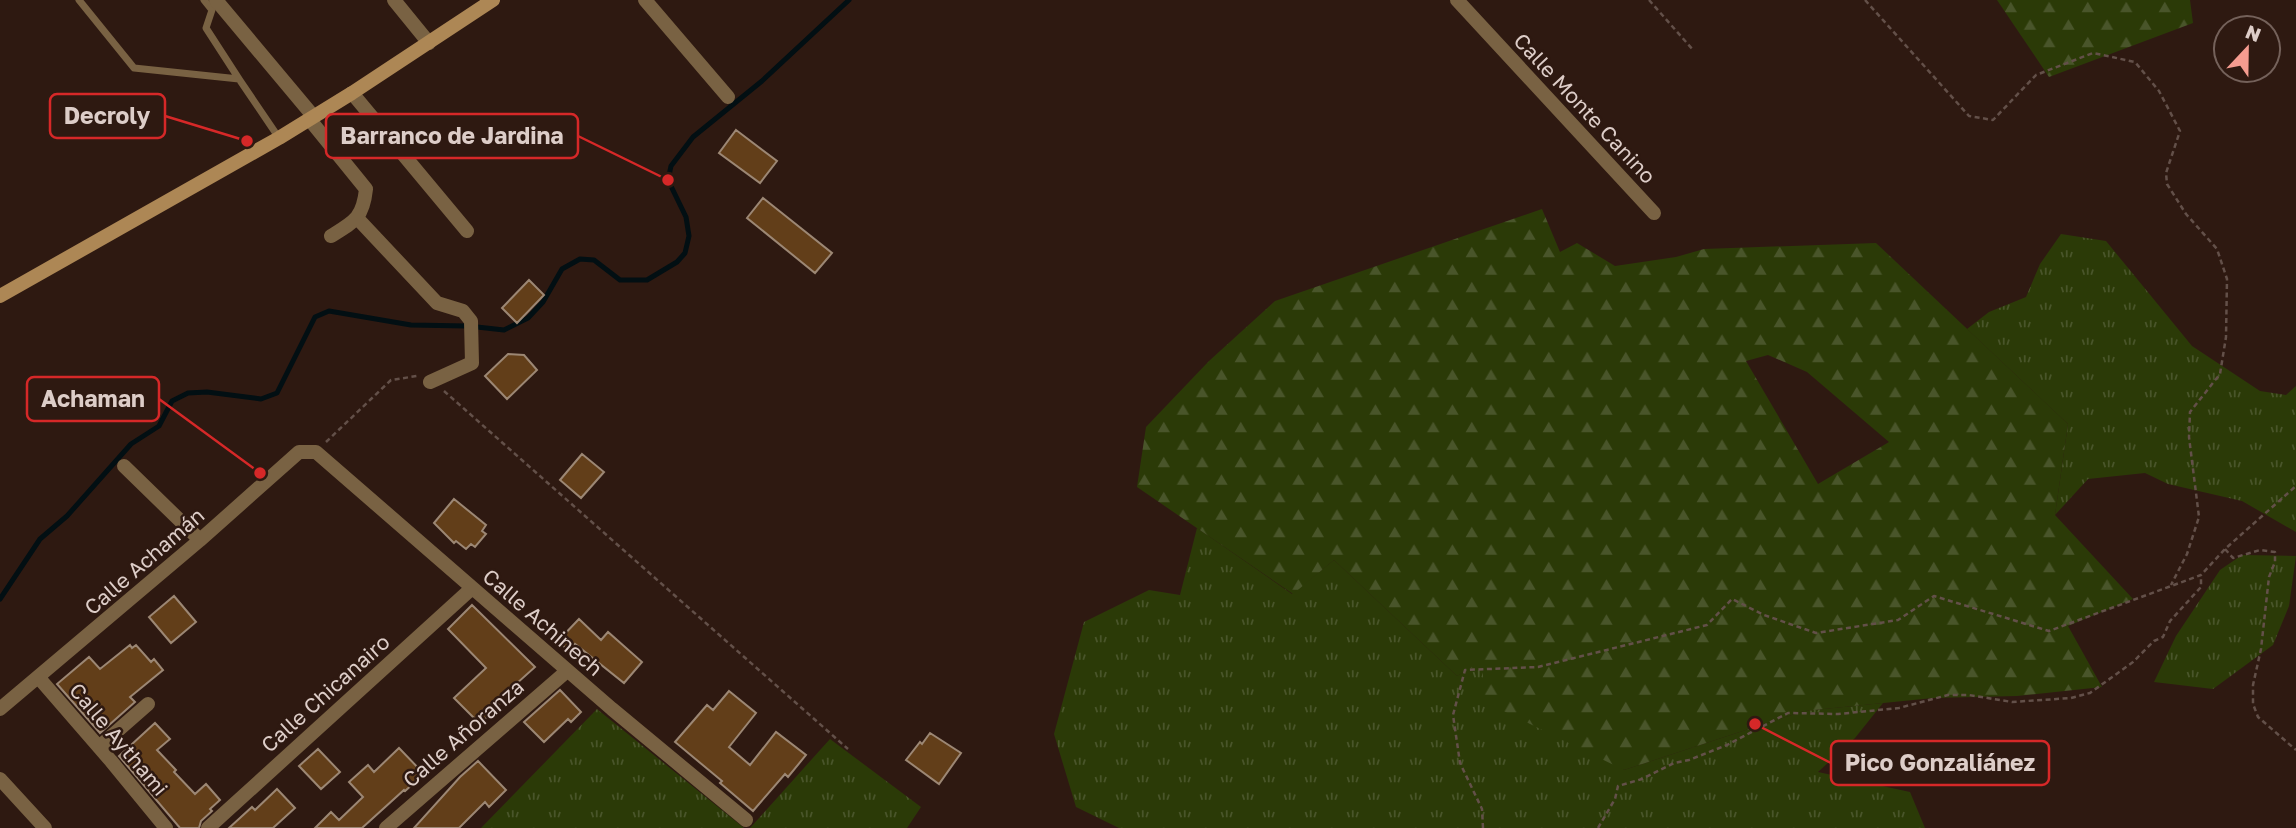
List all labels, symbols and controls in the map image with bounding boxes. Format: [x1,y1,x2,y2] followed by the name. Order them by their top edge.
[2212,14,2282,84] north arrow
[2243,19,2265,46] text: N
[1509,27,1661,189] street label: Calle Monte Canino
[50,94,165,138] callout: Decroly
[64,101,151,129] text: Decroly
[326,114,578,158] callout: Barranco de Jardina
[340,121,564,149] text: Barranco de Jardina
[27,377,159,421] callout: Achaman
[41,384,145,412] text: Achaman
[79,502,209,620] street label: Calle Achamán
[478,563,608,681] street label: Calle Achinech
[255,628,395,758] street label: Calle Chicanairo
[397,673,529,793] street label: Calle Añoranza
[64,677,174,801] street label: Calle Aythami
[1831,741,2049,785] callout: Pico Gonzaliánez
[1845,748,2036,776] text: Pico Gonzaliánez

